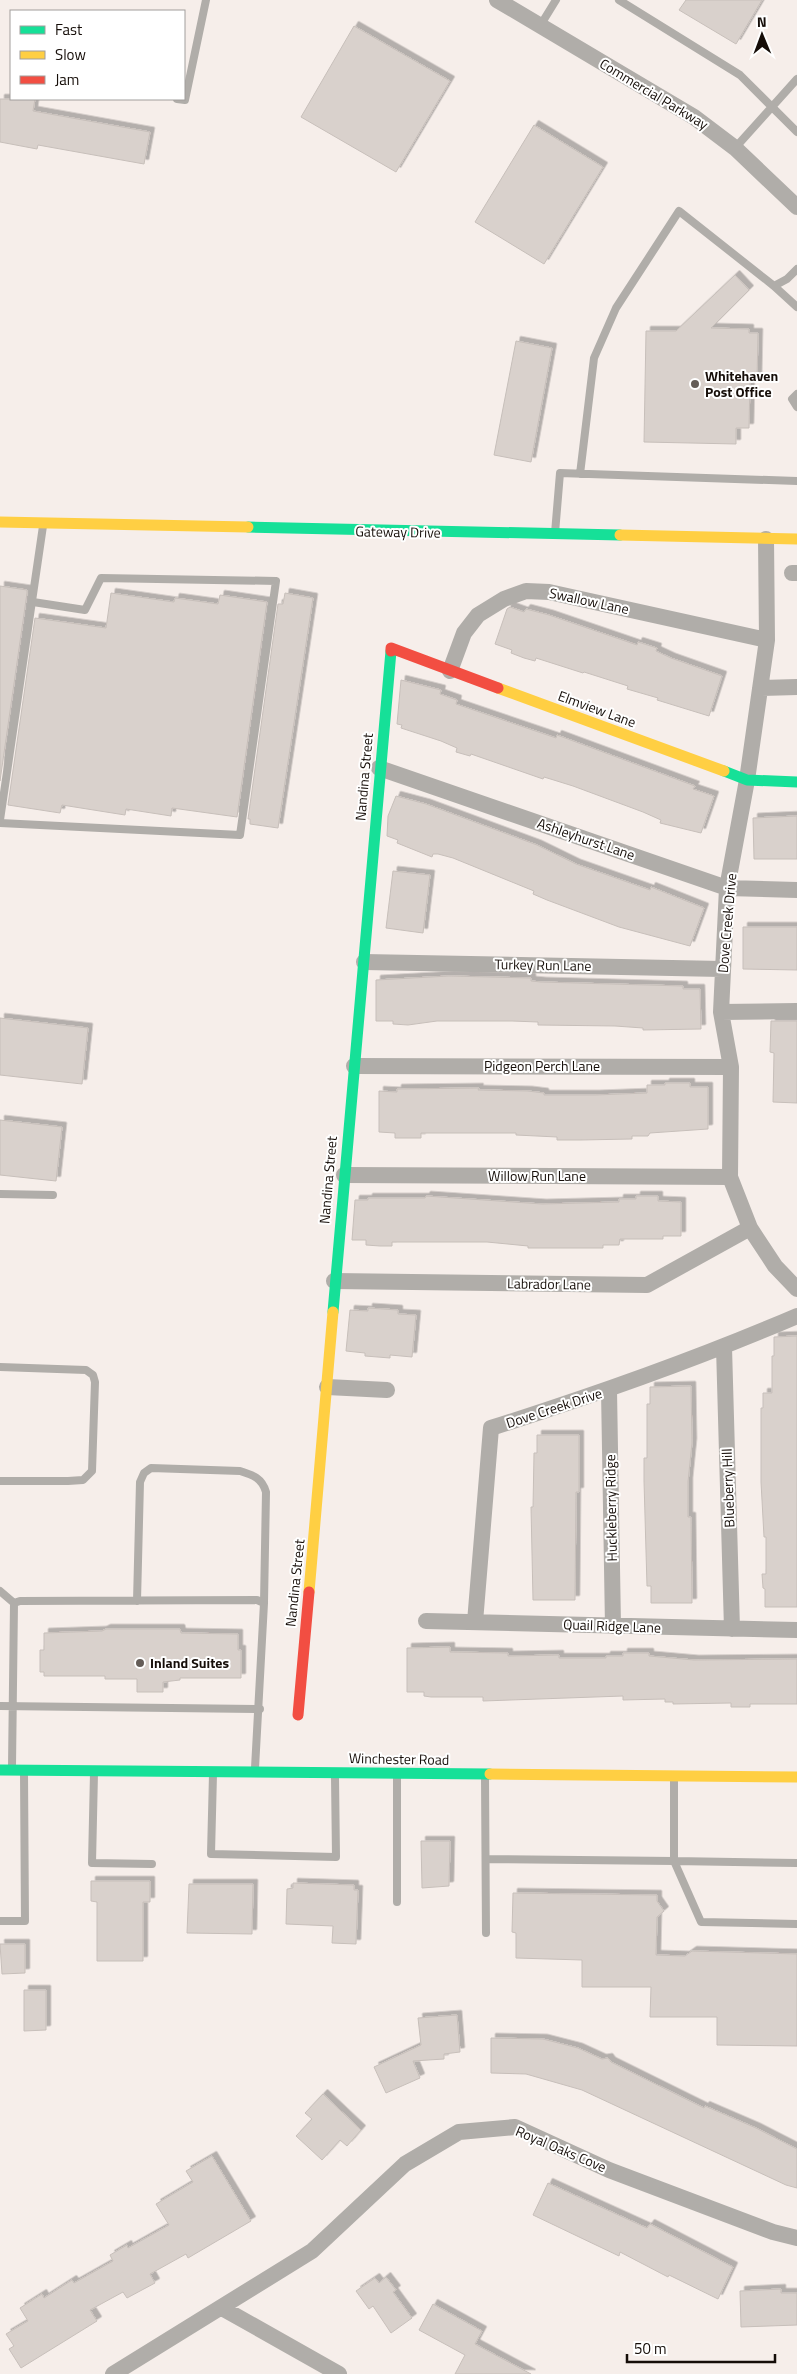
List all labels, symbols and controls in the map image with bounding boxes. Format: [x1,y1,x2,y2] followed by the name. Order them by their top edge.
[10,10,185,100] legend
[737,10,787,60] north arrow
[757,11,767,32] text: N
[55,18,83,41] text: Fast
[55,43,86,66] text: Slow
[596,53,713,135] street label: Commercial Parkway
[55,68,79,91] text: Jam
[705,365,778,402] place label: Whitehaven Post Office
[689,378,701,390] marker: Whitehaven Post Office
[355,520,441,543] street label: Gateway Drive
[547,582,631,619] street label: Swallow Lane
[555,685,639,732] street label: Elmview Lane
[349,732,378,822] street label: Nandina Street
[535,812,638,865] street label: Ashleyhurst Lane
[712,872,741,974] street label: Dove Creek Drive
[495,953,592,976] street label: Turkey Run Lane
[484,1055,600,1076] street label: Pidgeon Perch Lane
[313,1135,342,1225] street label: Nandina Street
[488,1165,586,1186] street label: Willow Run Lane
[507,1272,591,1295] street label: Labrador Lane
[503,1382,605,1433] street label: Dove Creek Drive
[716,1448,739,1528] street label: Blueberry Hill
[599,1454,622,1562] street label: Huckleberry Ridge
[279,1538,310,1628] street label: Nandina Street
[563,1613,661,1638] street label: Quail Ridge Lane
[150,1652,229,1673] place label: Inland Suites
[134,1657,146,1669] marker: Inland Suites
[349,1747,449,1770] street label: Winchester Road
[513,2120,610,2177] street label: Royal Oaks Cove
[627,2332,774,2364] scale bar
[634,2337,667,2360] text: 50 m

